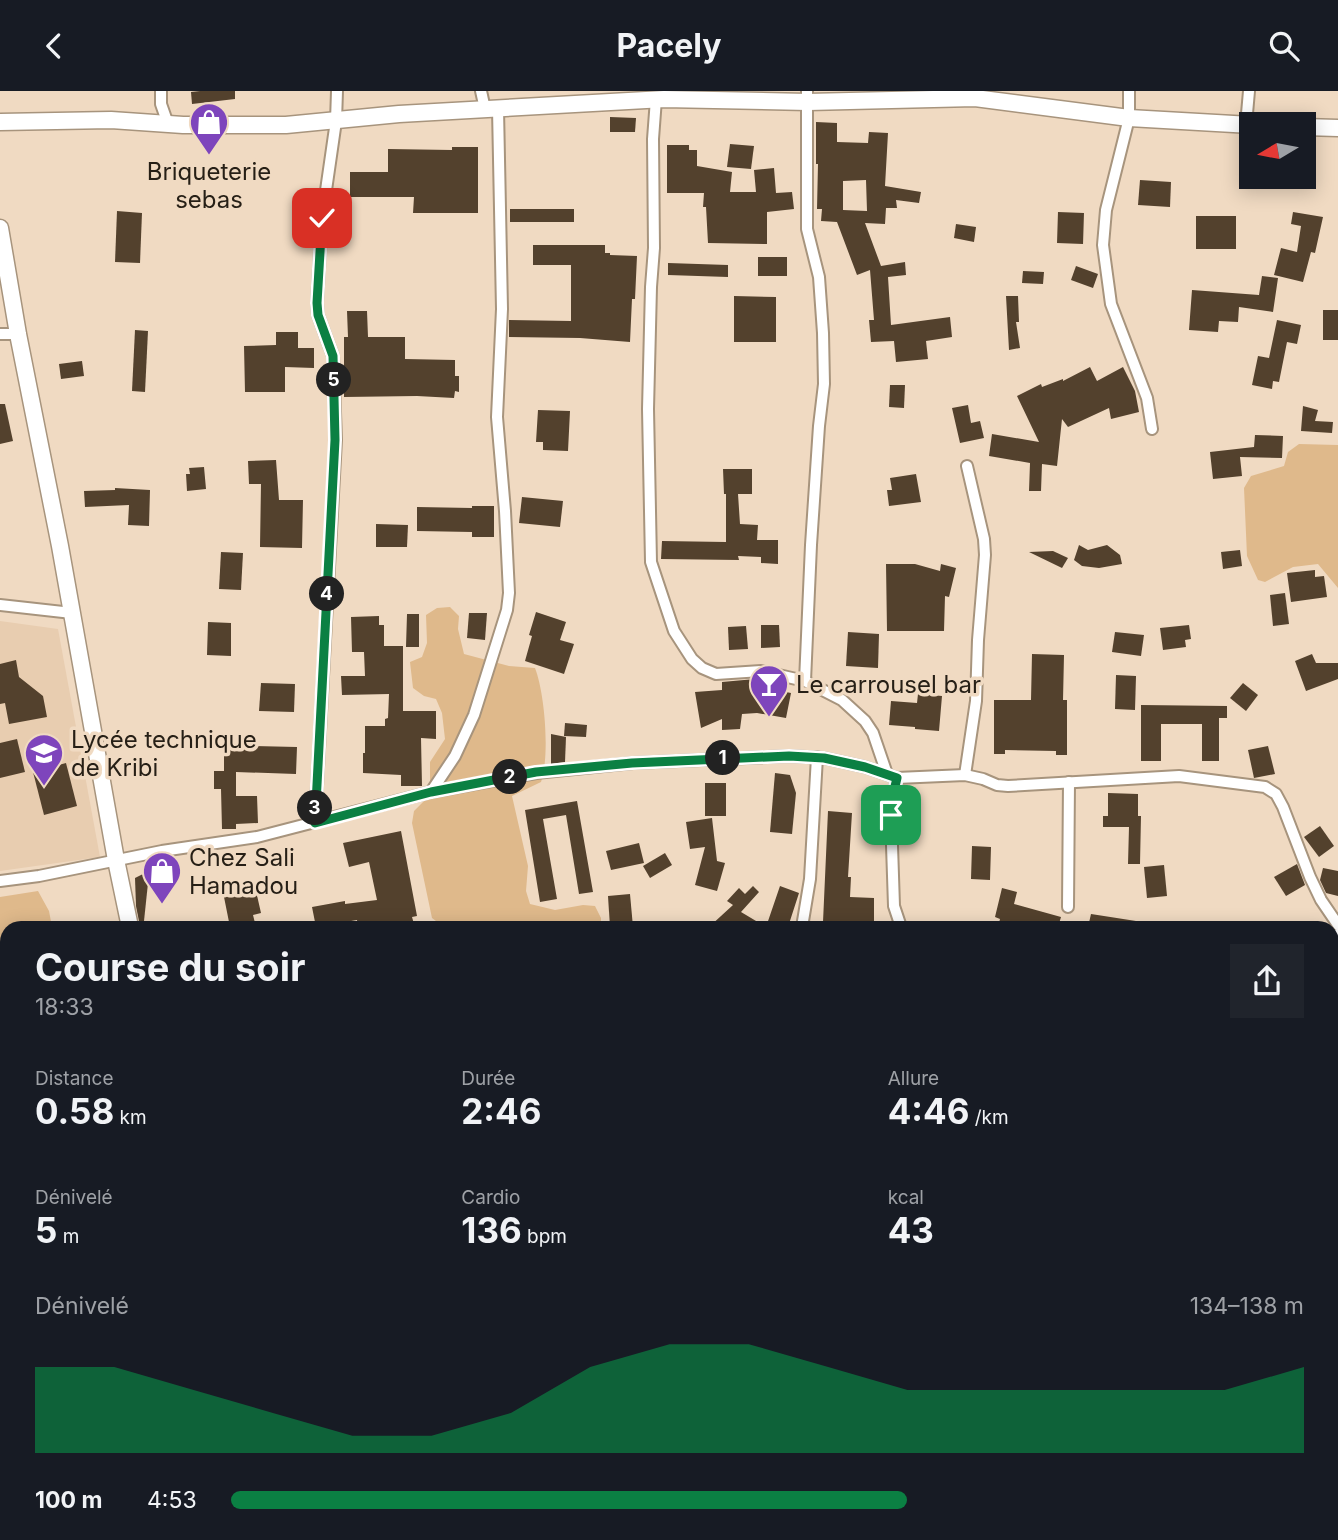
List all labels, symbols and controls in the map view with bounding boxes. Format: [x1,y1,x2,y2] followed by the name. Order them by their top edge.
[616,26,722,65] text: Pacely
[35,27,73,65] icon: back
[1265,27,1303,65] icon: search
[188,101,230,156] shop icon: Briqueterie sebas
[1239,112,1316,189] north arrow
[1239,112,1316,189] map controls
[147,157,271,214] place label: Briqueterie sebas
[292,188,352,248] pin
[303,199,341,237] icon: check
[316,363,352,397] pin: 5
[327,368,340,391] text: 5
[310,577,344,611] pin: 4
[320,582,333,605] text: 4
[748,663,790,718] bar icon: Le carrousel bar
[796,670,981,699] place label: Le carrousel bar
[71,725,257,782] place label: Lycée technique de Kribi
[23,732,65,787] school or university icon: Lycée technique de Kribi
[706,741,740,775] pin: 1
[718,746,727,769] text: 1
[492,759,528,795] pin: 2
[504,765,515,788] text: 2
[861,785,921,845] pin
[298,791,332,825] pin: 3
[308,796,321,819] text: 3
[872,796,910,834] icon: arrive
[189,843,298,900] place label: Chez Sali Hamadou
[141,850,183,905] shop icon: Chez Sali Hamadou
[35,944,305,990] text: Course du soir
[1230,944,1304,1018] button: share
[35,993,94,1021] text: 18:33
[35,1067,113,1090] text: Distance
[461,1067,515,1090] text: Durée
[888,1067,939,1090] text: Allure
[35,1090,114,1132] text: 0.58
[461,1090,541,1132] text: 2:46
[888,1090,969,1132] text: 4:46
[114,1106,147,1129] text: km
[969,1106,1009,1129] text: /km
[35,1186,113,1209] text: Dénivelé
[461,1186,520,1209] text: Cardio
[888,1186,924,1209] text: kcal
[35,1209,57,1251] text: 5
[461,1209,522,1251] text: 136
[888,1209,934,1251] text: 43
[57,1225,79,1248] text: m
[522,1225,567,1248] text: bpm
[35,1292,129,1320] text: Dénivelé
[1190,1292,1304,1320] text: 134–138 m
[35,1486,102,1514] text: 100 m
[147,1486,197,1514] text: 4:53

